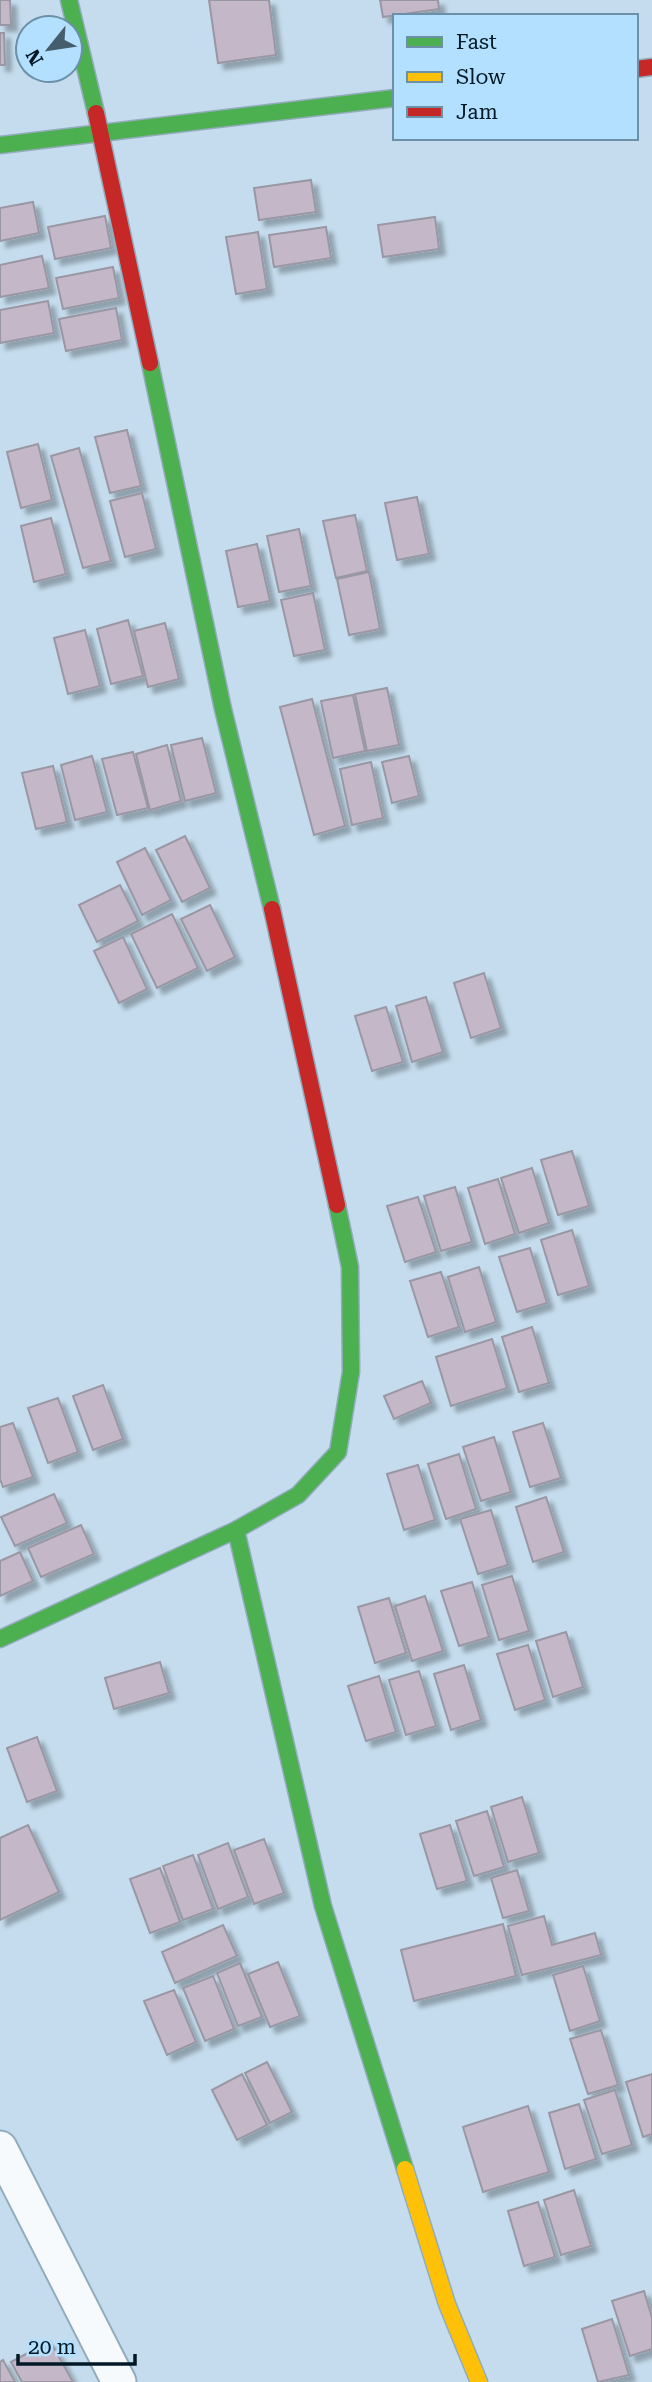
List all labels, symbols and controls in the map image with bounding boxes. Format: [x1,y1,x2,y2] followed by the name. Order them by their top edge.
[14,14,84,84] north arrow
[393,14,638,140] legend
[456,30,497,54] text: Fast
[21,45,48,69] text: N
[456,65,506,89] text: Slow
[456,100,498,124] text: Jam
[18,2322,135,2366] scale bar
[28,2335,76,2359] text: 20 m

